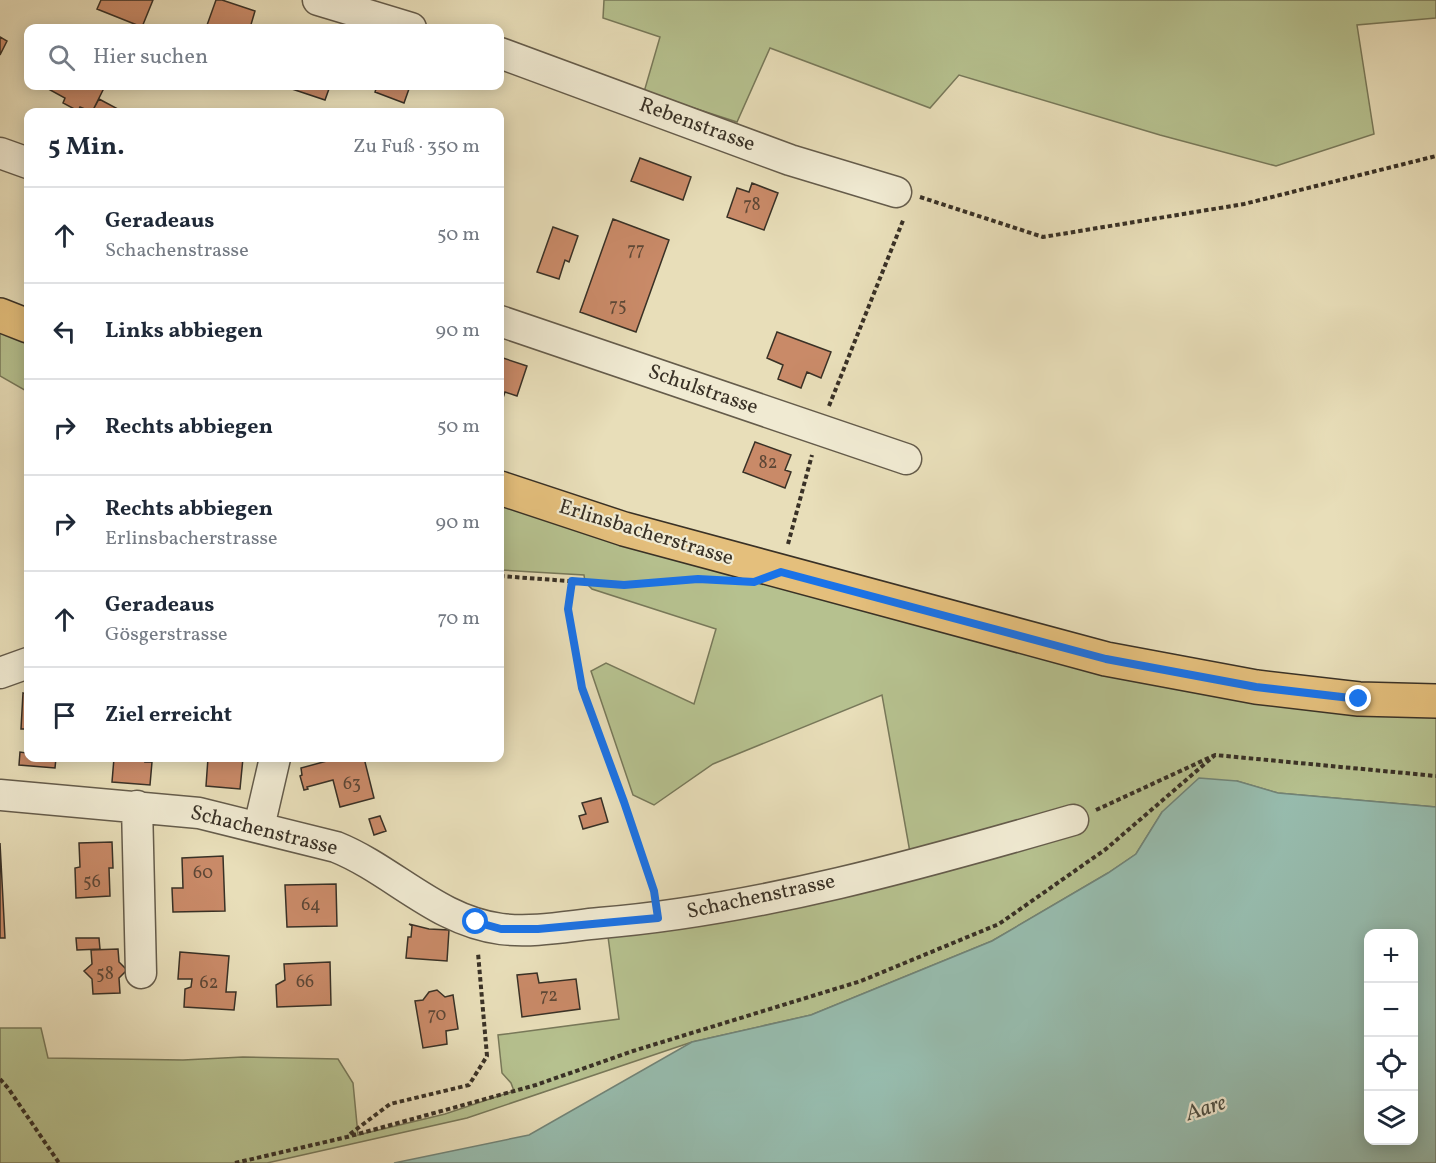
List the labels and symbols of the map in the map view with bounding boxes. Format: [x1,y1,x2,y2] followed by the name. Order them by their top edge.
[635,91,759,159] street label: Rebenstrasse
[743,193,761,218] house number: 78
[627,238,645,263] house number: 77
[609,294,627,319] house number: 75
[644,358,762,422] street label: Schulstrasse
[759,451,777,476] house number: 82
[555,493,737,573] street label: Erlinsbacherstrasse
[1345,685,1371,711] route end
[343,772,361,797] house number: 63
[187,799,341,863] street label: Schachenstrasse
[193,861,213,886] house number: 60
[684,867,838,927] street label: Schachenstrasse
[83,870,101,895] house number: 56
[301,893,321,918] house number: 64
[462,908,488,934] route start
[96,962,114,987] house number: 58
[296,970,314,995] house number: 66
[200,971,218,996] house number: 62
[540,984,558,1009] house number: 72
[428,1003,447,1028] house number: 70
[1181,1088,1230,1130] water label: Aare

